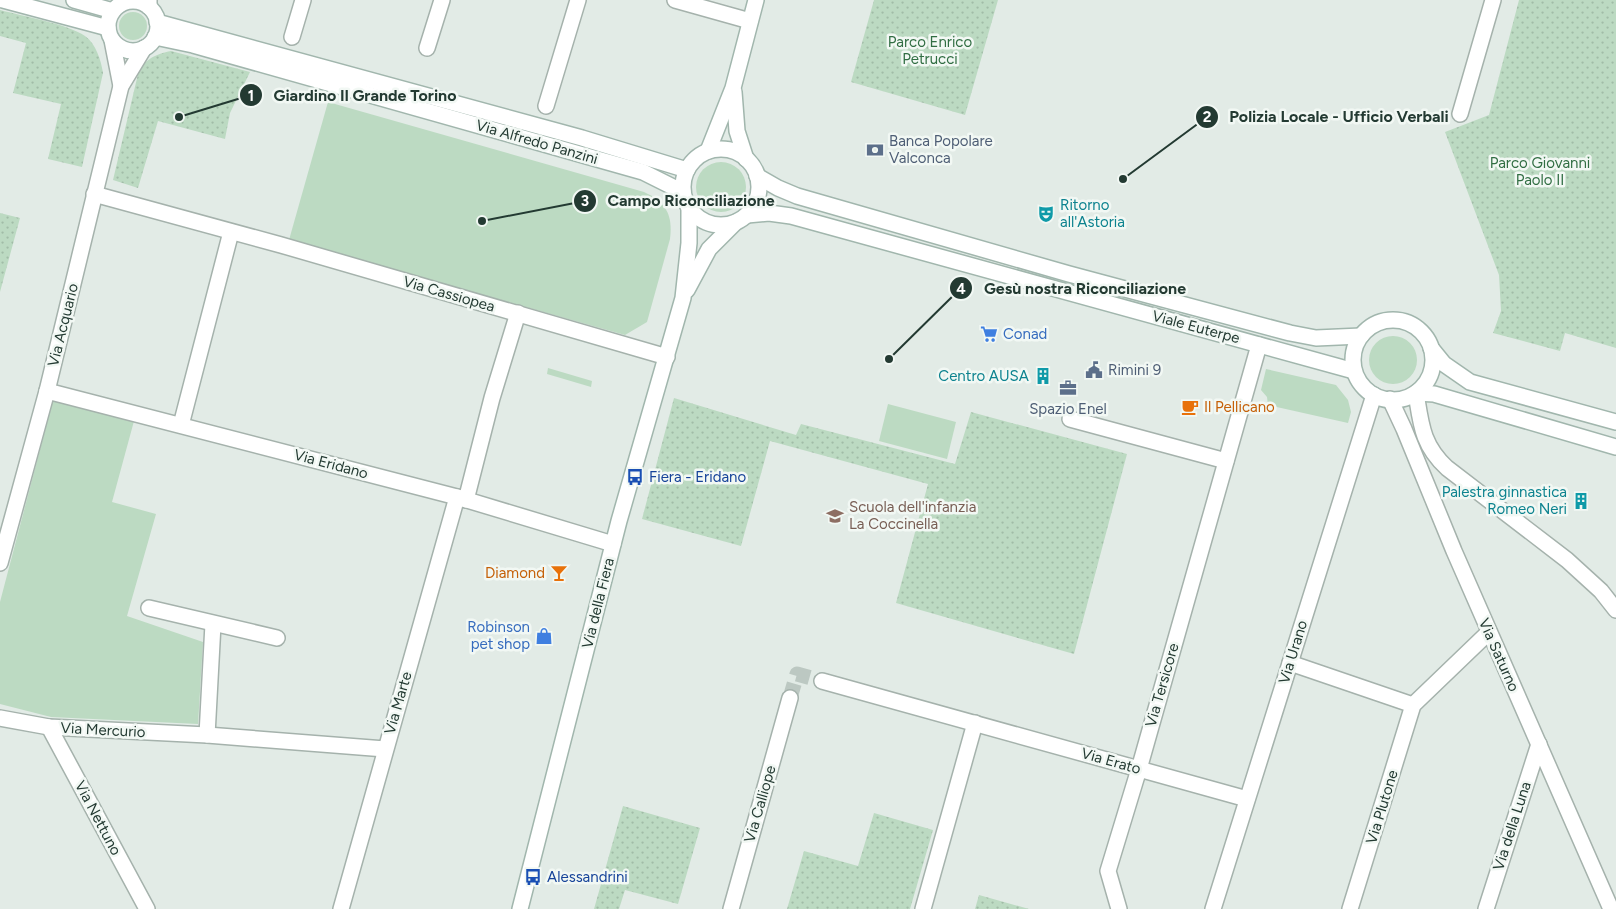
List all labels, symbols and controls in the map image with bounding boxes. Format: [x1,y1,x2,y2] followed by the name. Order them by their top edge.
[888,33,972,68] park label: Parco Enrico Petrucci
[238,80,466,111] callout: Giardino Il Grande Torino
[274,86,456,105] text: Giardino Il Grande Torino
[248,87,254,105] text: 1
[1194,101,1458,132] callout: Polizia Locale - Ufficio Verbali
[1229,107,1449,126] text: Polizia Locale - Ufficio Verbali
[1203,108,1212,126] text: 2
[474,116,600,168] street label: Via Alfredo Panzini
[889,132,993,167] place label: Banca Popolare Valconca
[865,140,885,160] bank icon: Banca Popolare Valconca
[1490,154,1590,189] park label: Parco Giovanni Paolo II
[572,185,784,216] callout: Campo Riconciliazione
[607,191,775,210] text: Campo Riconciliazione
[581,192,589,210] text: 3
[1060,196,1125,231] place label: Ritorno all'Astoria
[1036,204,1056,224] theatre icon: Ritorno all'Astoria
[401,272,497,316] street label: Via Cassiopea
[949,273,1196,304] callout: Gesù nostra Riconciliazione
[984,279,1186,298] text: Gesù nostra Riconciliazione
[956,280,966,298] text: 4
[44,281,82,369] street label: Via Acquario
[1150,307,1242,347] street label: Viale Euterpe
[979,324,999,344] supermarket icon: Conad
[1003,325,1047,343] place label: Conad
[1084,360,1104,380] public building icon: Rimini 9
[1108,361,1161,379] place label: Rimini 9
[1033,366,1053,386] building icon: Centro AUSA
[938,367,1029,385] place label: Centro AUSA
[1058,378,1078,398] office icon: Spazio Enel
[1180,397,1200,417] cafe icon: Il Pellicano
[1204,398,1275,416] place label: Il Pellicano
[1029,400,1107,418] place label: Spazio Enel
[292,445,370,483] street label: Via Eridano
[625,467,645,487] bus stop icon: Fiera - Eridano
[649,468,746,486] place label: Fiera - Eridano
[1442,483,1567,518] place label: Palestra ginnastica Romeo Neri
[1571,491,1591,511] building icon: Palestra ginnastica Romeo Neri
[849,498,976,533] place label: Scuola dell'infanzia La Coccinella
[825,506,845,526] school or university icon: Scuola dell'infanzia La Coccinella
[578,556,618,650] street label: Via della Fiera
[549,563,569,583] bar icon: Diamond
[485,564,545,582] place label: Diamond
[1475,616,1523,695] street label: Via Saturno
[467,618,530,653] place label: Robinson pet shop
[1275,618,1311,686] street label: Via Urano
[534,626,554,646] shop icon: Robinson pet shop
[1141,641,1183,729] street label: Via Tersicore
[380,670,416,736] street label: Via Marte
[60,719,146,741] street label: Via Mercurio
[1079,744,1143,778] street label: Via Erato
[740,763,780,845] street label: Via Calliope
[1362,768,1402,846] street label: Via Plutone
[71,778,125,859] street label: Via Nettuno
[1489,779,1535,873] street label: Via della Luna
[523,867,543,887] bus stop icon: Alessandrini
[547,868,628,886] place label: Alessandrini

